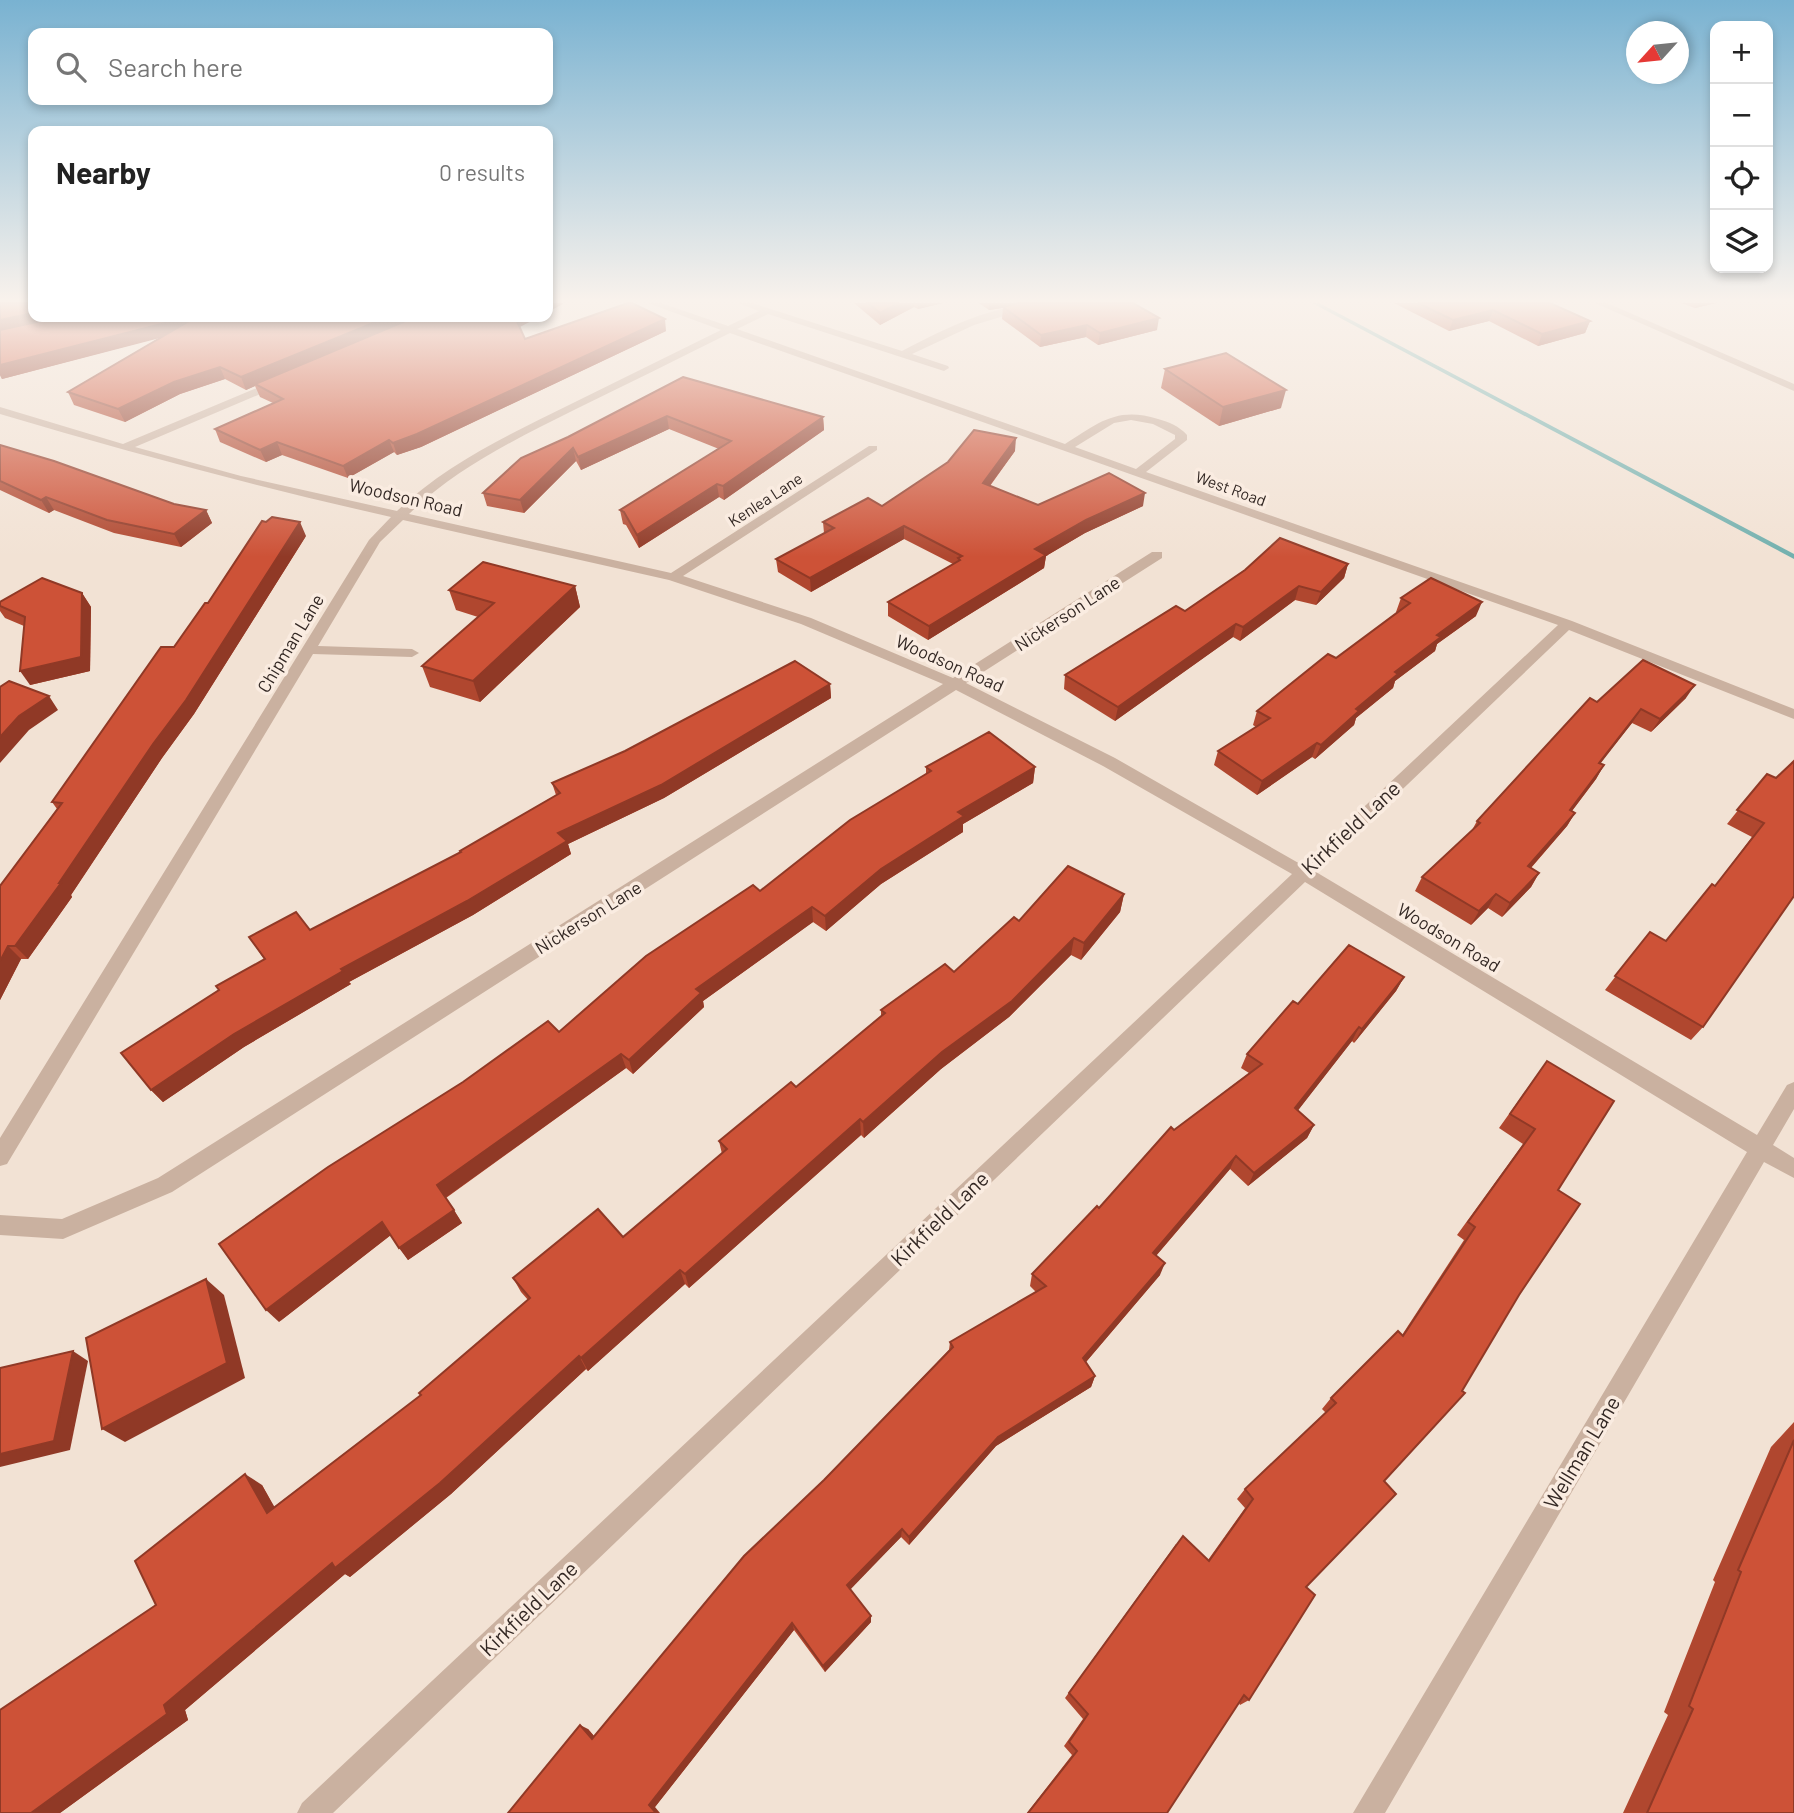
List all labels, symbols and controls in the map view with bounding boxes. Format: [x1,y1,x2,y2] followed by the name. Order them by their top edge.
[1626,21,1689,84] north arrow
[1710,21,1773,273] map controls
[1710,21,1773,84] button: +
[28,28,553,105] search box
[52,48,90,86] icon: search
[108,51,243,82] text: Search here
[1710,84,1773,147] button: −
[1710,147,1773,210] button: locate
[56,154,151,190] text: Nearby
[439,158,525,186] text: 0 results
[1710,210,1773,273] button: layers
[1193,466,1269,510] street label: West Road
[724,468,806,530] street label: Kenlea Lane
[347,473,465,521] street label: Woodson Road
[1010,571,1124,655] street label: Nickerson Lane
[252,590,328,696] street label: Chipman Lane
[893,629,1007,697] street label: Woodson Road
[1295,775,1405,879] street label: Kirkfield Lane
[531,876,645,958] street label: Nickerson Lane
[1394,898,1504,976] street label: Woodson Road
[885,1165,993,1271] street label: Kirkfield Lane
[1538,1391,1624,1513] street label: Wellman Lane
[474,1555,582,1661] street label: Kirkfield Lane

